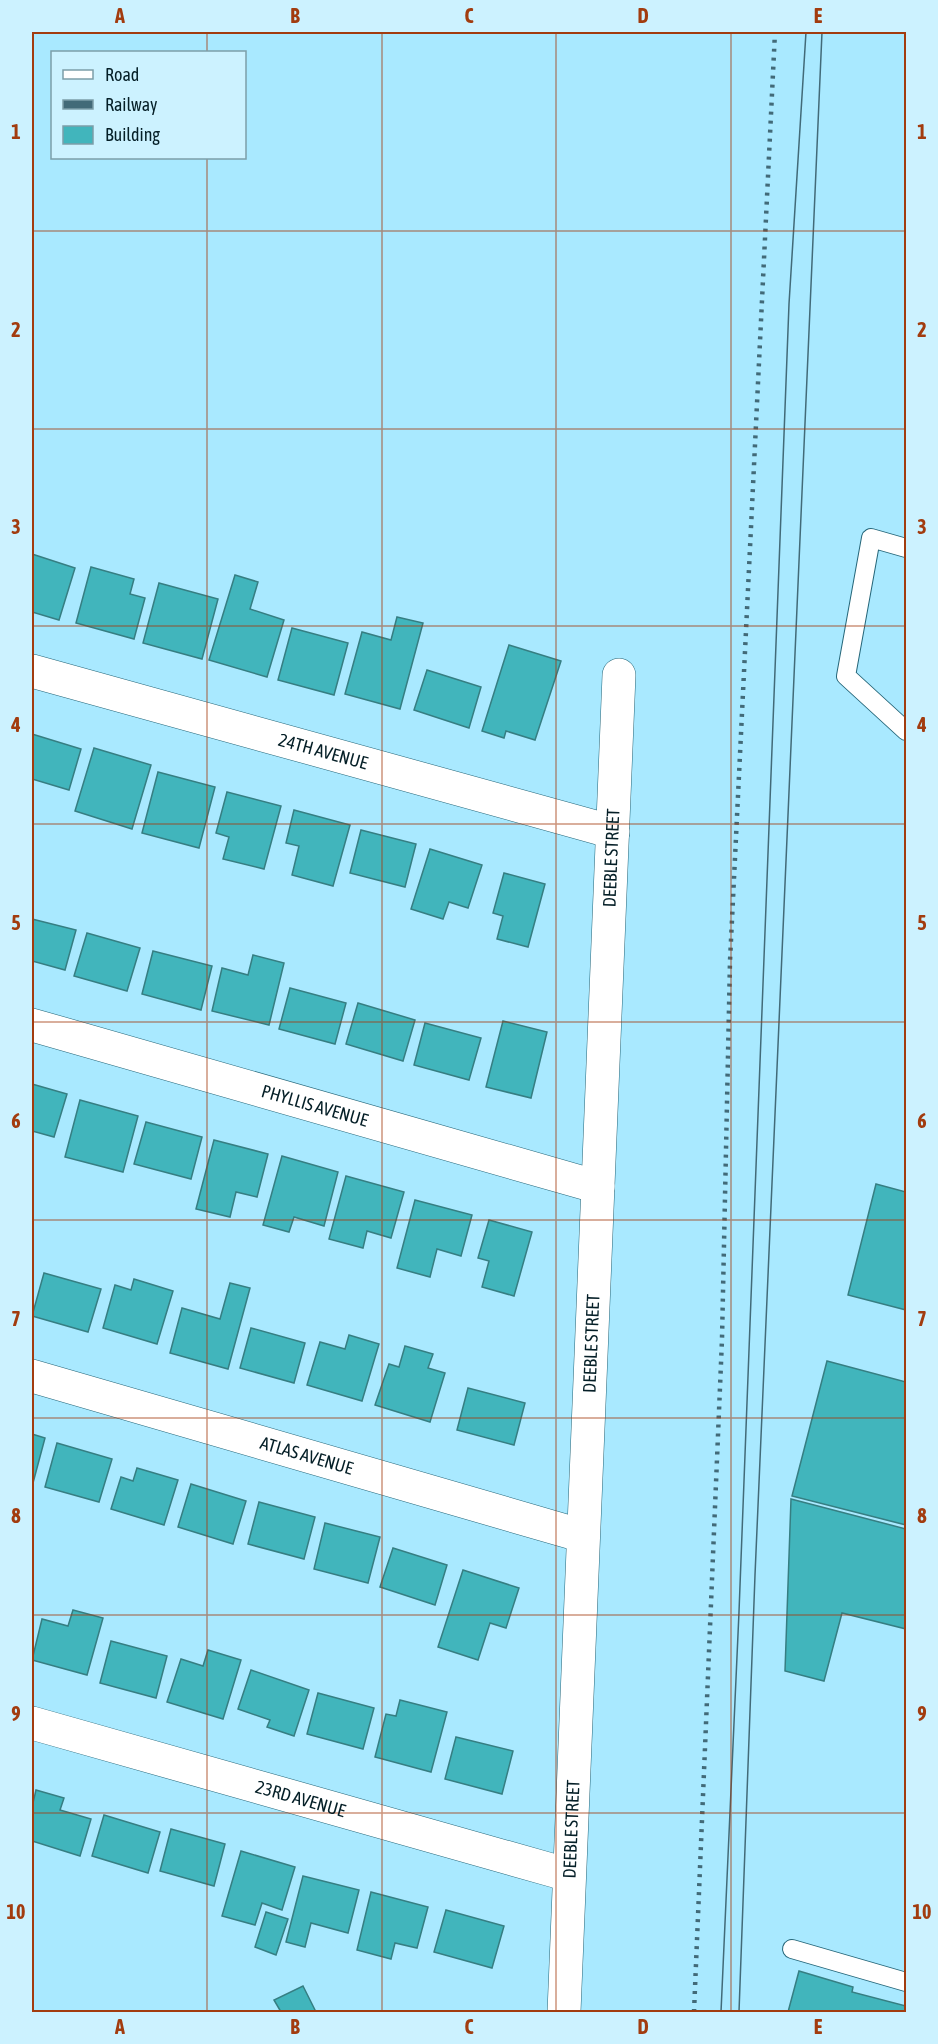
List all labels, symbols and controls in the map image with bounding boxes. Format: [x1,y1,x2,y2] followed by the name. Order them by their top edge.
[114,4,125,27] text: A
[290,4,300,27] text: B
[465,4,474,27] text: C
[637,4,649,27] text: D
[814,4,823,27] text: E
[51,51,246,159] legend
[105,64,139,85] text: Road
[105,94,157,115] text: Railway
[11,120,21,143] text: 1
[917,120,927,143] text: 1
[105,124,160,145] text: Building
[11,318,21,341] text: 2
[917,318,927,341] text: 2
[11,515,21,538] text: 3
[917,515,927,538] text: 3
[10,713,21,736] text: 4
[916,713,927,736] text: 4
[276,729,370,774] street label: 24TH AVENUE
[598,808,623,908] street label: DEEBLE STREET
[11,911,21,934] text: 5
[917,911,927,934] text: 5
[259,1080,371,1131] street label: PHYLLIS AVENUE
[11,1109,21,1132] text: 6
[917,1109,927,1132] text: 6
[578,1294,604,1393] street label: DEEBLE STREET
[11,1307,21,1330] text: 7
[917,1307,927,1330] text: 7
[258,1432,356,1479] street label: ATLAS AVENUE
[11,1504,21,1527] text: 8
[917,1504,927,1527] text: 8
[11,1702,21,1725] text: 9
[917,1702,927,1725] text: 9
[253,1776,348,1821] street label: 23RD AVENUE
[559,1779,584,1879] street label: DEEBLE STREET
[7,1900,25,1923] text: 10
[913,1900,931,1923] text: 10
[114,2015,125,2038] text: A
[290,2015,300,2038] text: B
[465,2015,474,2038] text: C
[637,2015,649,2038] text: D
[814,2015,823,2038] text: E

